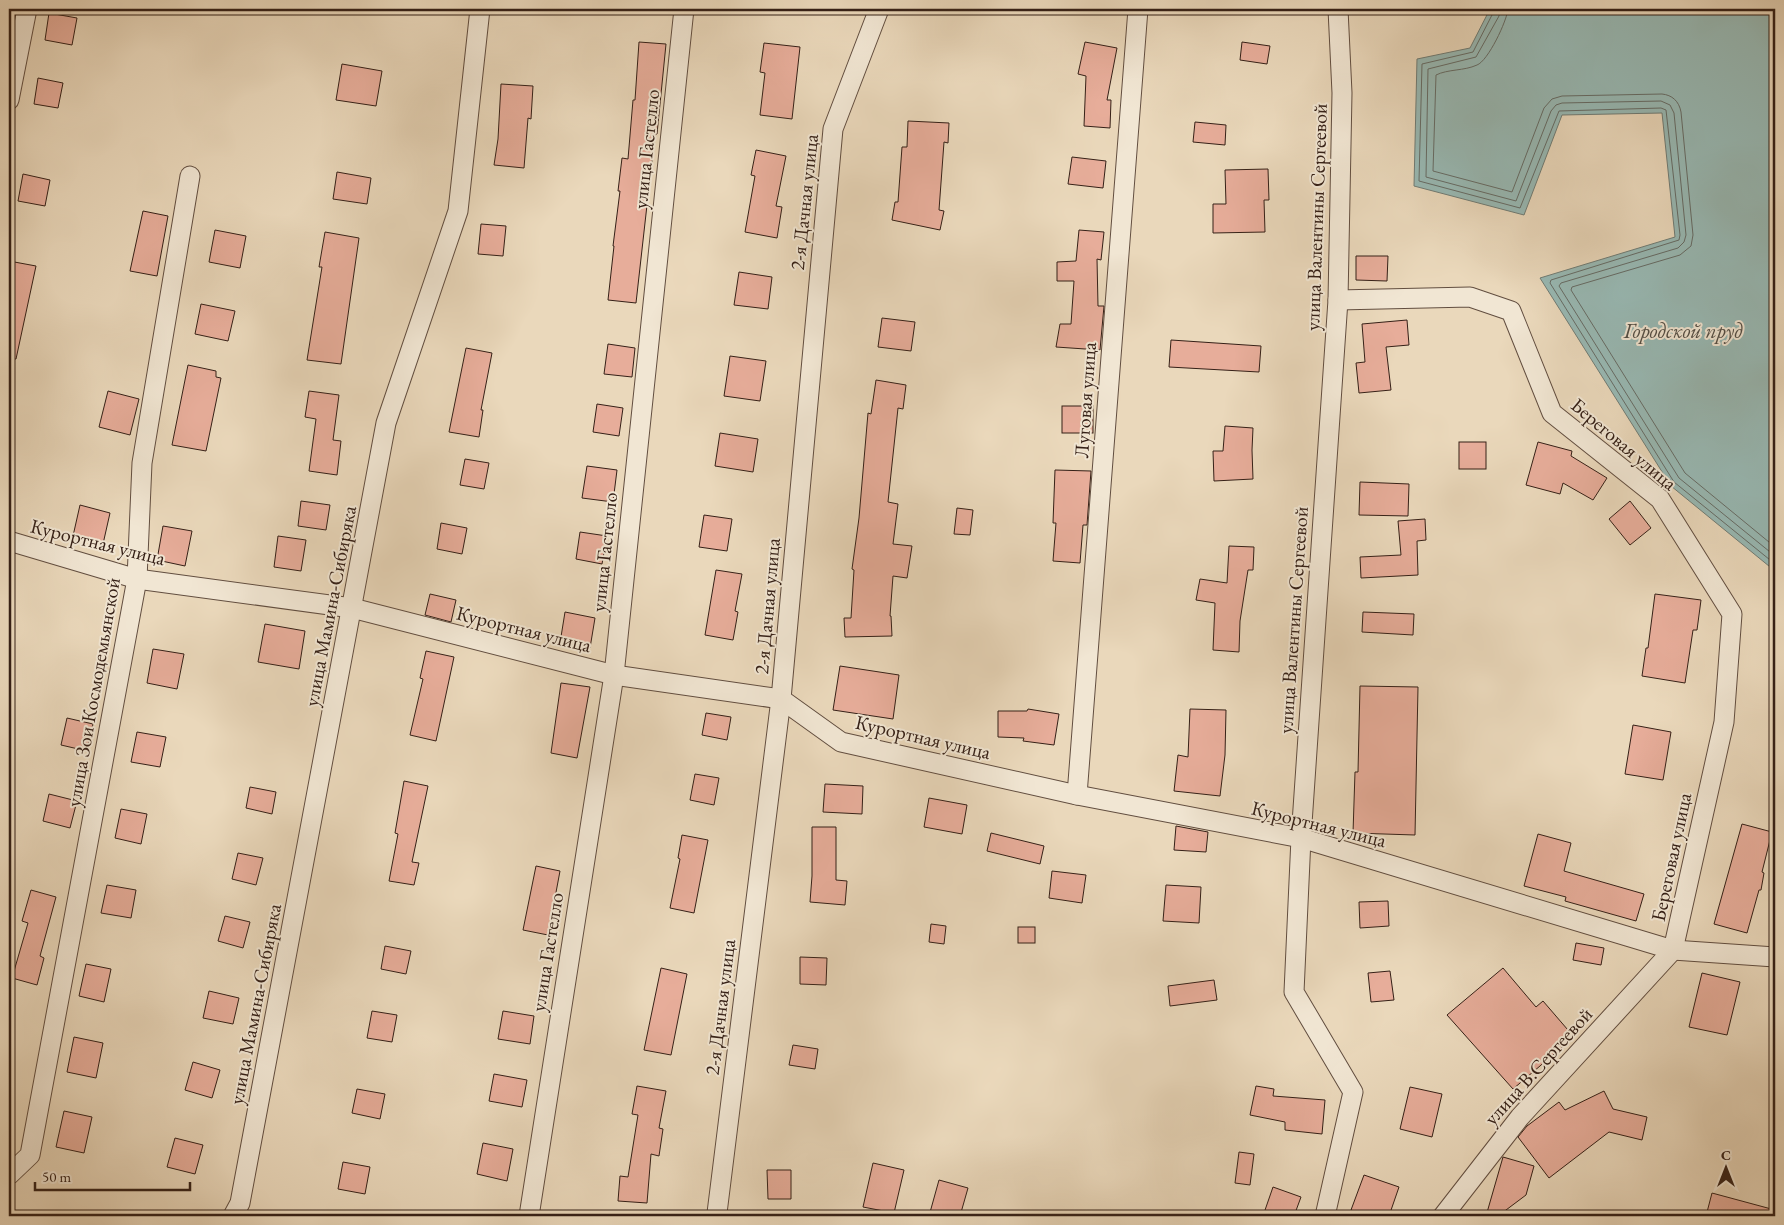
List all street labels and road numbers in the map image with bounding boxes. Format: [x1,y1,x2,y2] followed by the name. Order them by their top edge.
[627,88,665,210] street label: улица Гастелло
[1299,102,1333,331] street label: улица Валентины Сергеевой
[784,133,824,271] street label: 2-я Дачная улица
[1068,341,1102,459] street label: Луговая улица
[1566,392,1682,496] street label: Береговая улица
[585,491,623,613] street label: улица Гастелло
[298,503,362,709] street label: улица Мамина-Сибиряка
[1272,505,1314,734] street label: улица Валентины Сергеевой
[28,513,168,571] street label: Курортная улица
[748,537,786,675] street label: 2-я Дачная улица
[60,575,126,809] street label: улица Зои Космодемьянской
[454,600,594,658] street label: Курортная улица
[853,709,993,765] street label: Курортная улица
[1645,790,1697,924] street label: Береговая улица
[1249,795,1389,853] street label: Курортная улица
[525,891,569,1013] street label: улица Гастелло
[223,901,287,1107] street label: улица Мамина-Сибиряка
[699,938,741,1076] street label: 2-я Дачная улица
[1478,1001,1598,1131] street label: улица В.Сергеевой

